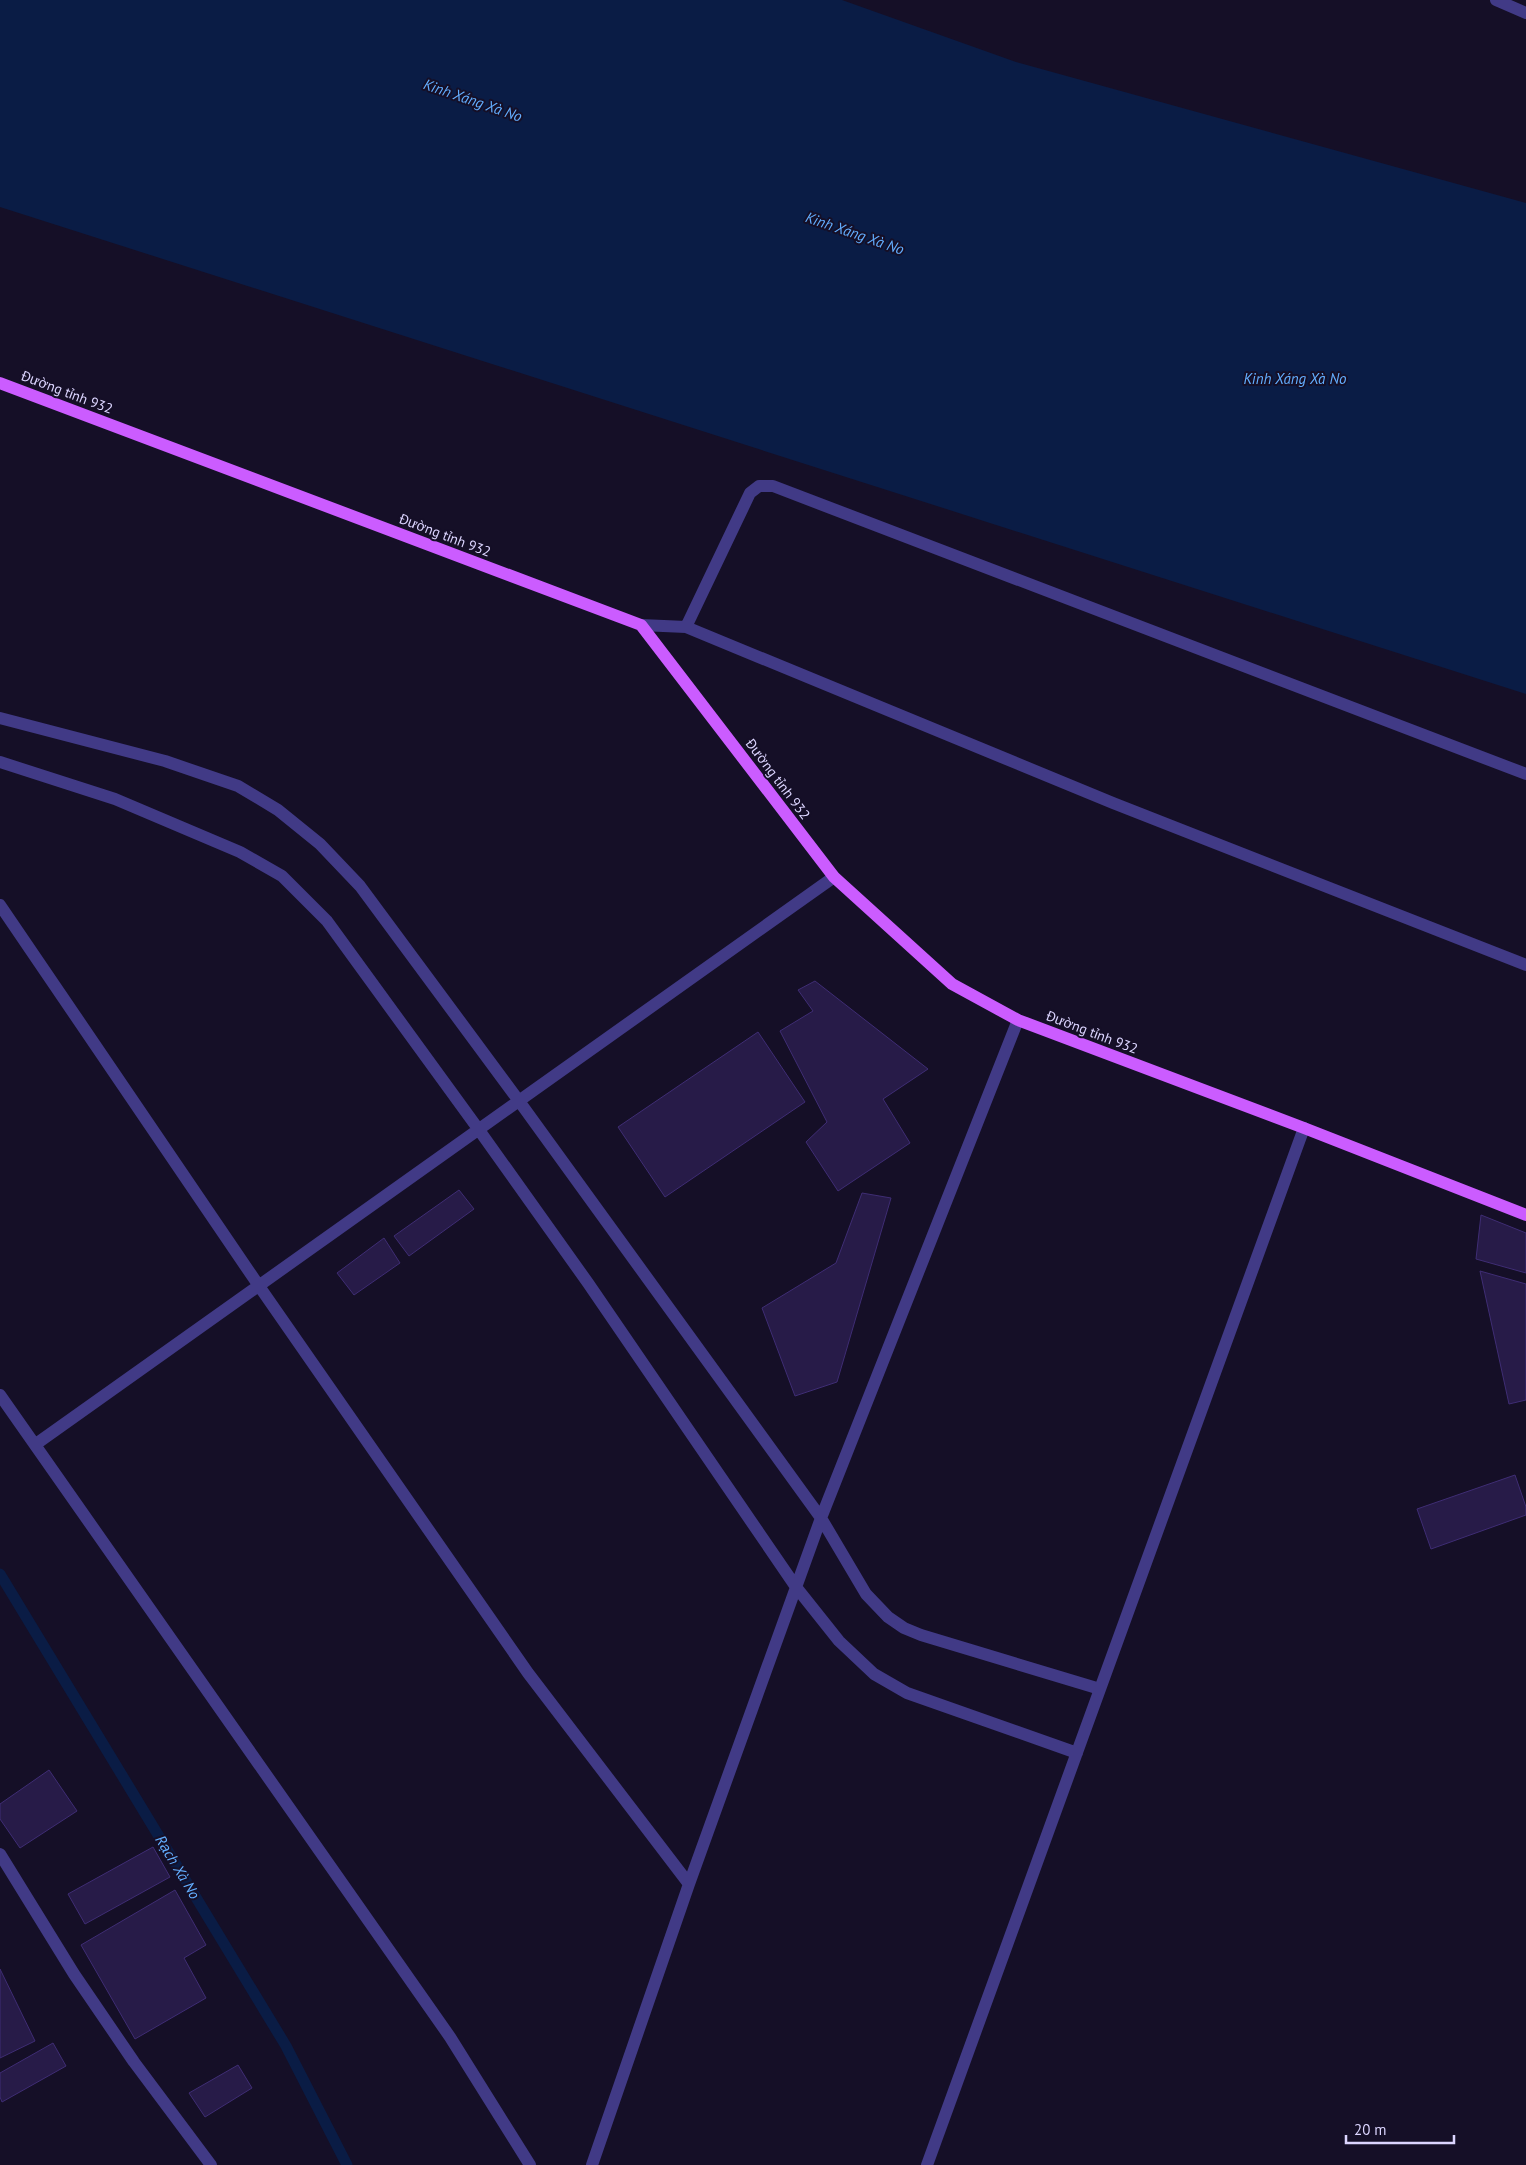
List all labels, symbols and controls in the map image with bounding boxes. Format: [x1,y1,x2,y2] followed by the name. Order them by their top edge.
[421,74,525,126] water label: Kinh Xáng Xà No
[803,207,907,259] water label: Kinh Xáng Xà No
[18,366,115,418] street label: Đường tỉnh 932
[1243,369,1347,388] water label: Kinh Xáng Xà No
[396,509,493,561] street label: Đường tỉnh 932
[741,734,814,823] street label: Đường tỉnh 932
[1043,1006,1140,1058] street label: Đường tỉnh 932
[151,1831,205,1903] water label: Rạch Xà No
[1346,2112,1454,2144] scale bar
[1354,2120,1387,2139] text: 20 m

